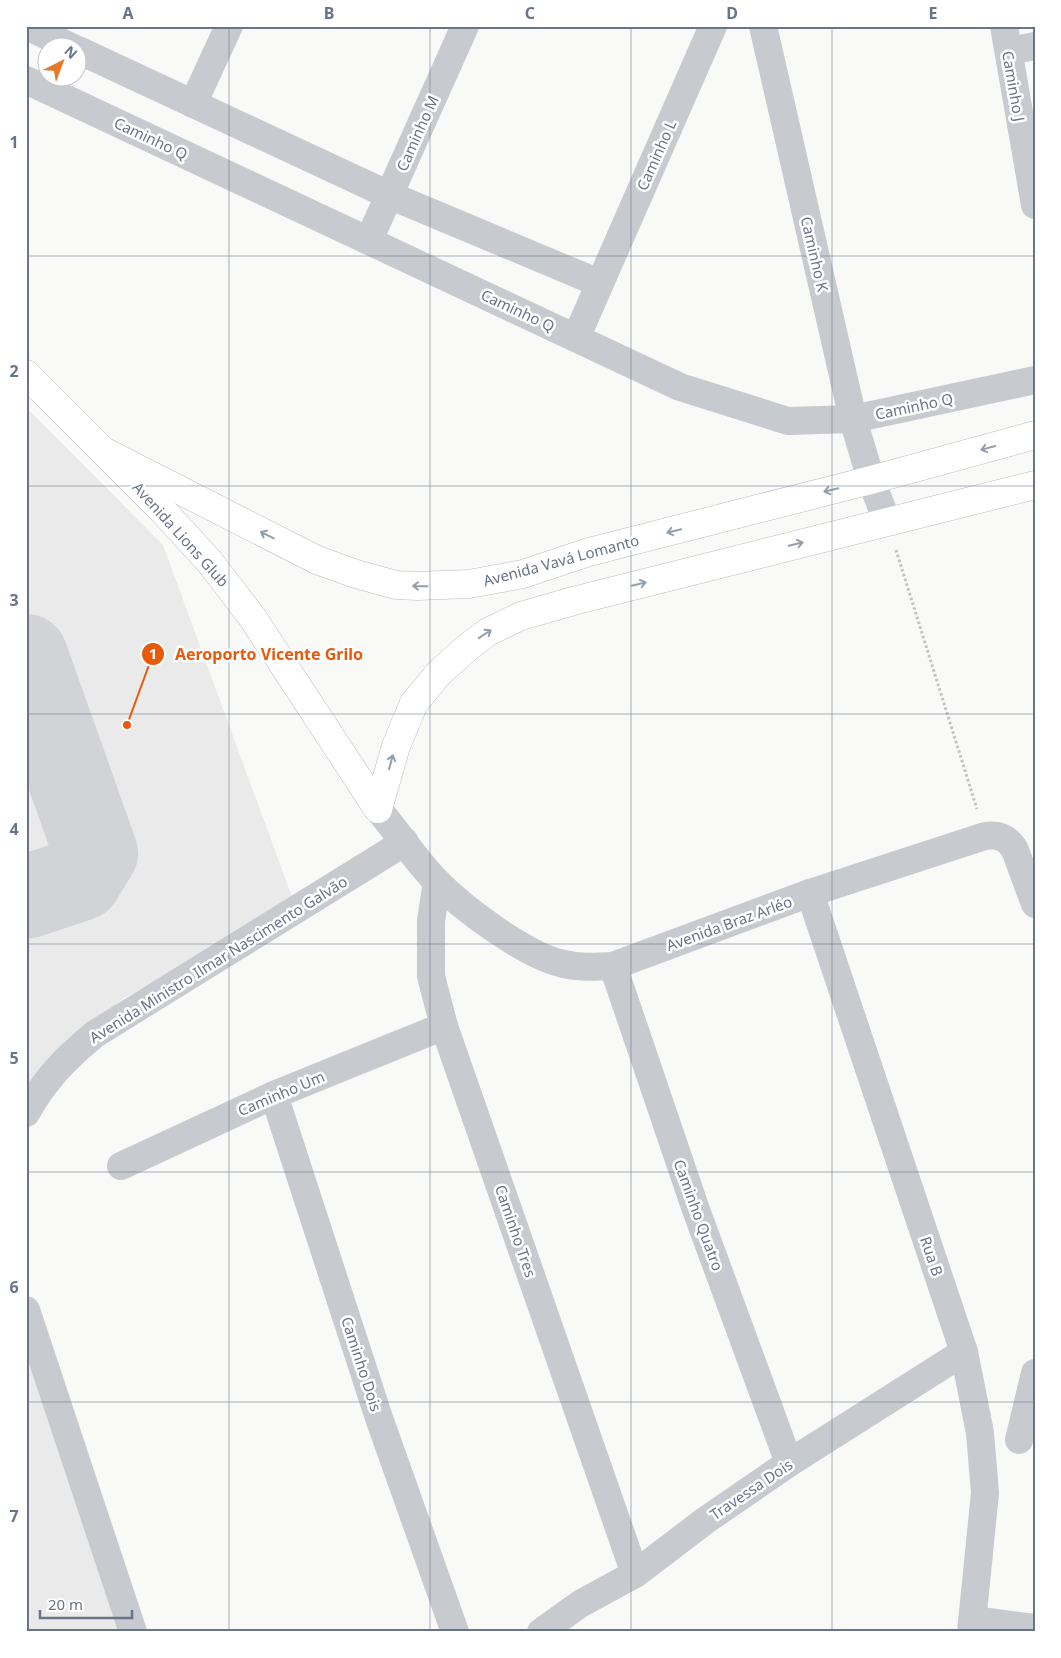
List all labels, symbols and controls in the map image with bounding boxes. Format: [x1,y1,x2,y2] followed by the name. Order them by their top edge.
[122,2,134,24] text: A
[324,2,334,24] text: B
[525,2,535,24] text: C
[726,2,738,24] text: D
[929,2,938,24] text: E
[38,38,88,88] north arrow
[60,41,82,63] text: N
[998,49,1030,123] street label: Caminho J
[391,92,443,174] street label: Caminho M
[111,112,191,164] street label: Caminho Q
[632,116,680,193] street label: Caminho L
[9,131,19,153] text: 1
[797,214,834,294] street label: Caminho K
[478,284,558,336] street label: Caminho Q
[9,360,19,382] text: 2
[873,388,955,424] street label: Caminho Q
[980,443,996,453] one-way arrow
[128,477,234,591] street label: Avenida Lions Glub
[823,486,839,496] one-way arrow
[666,526,682,536] one-way arrow
[260,530,275,540] one-way arrow
[481,530,641,590] street label: Avenida Vavá Lomanto
[788,539,804,548] one-way arrow
[630,579,646,588] one-way arrow
[412,581,428,591] one-way arrow
[9,589,19,611] text: 3
[478,629,492,640] one-way arrow
[140,639,373,670] callout: Aeroporto Vicente Grilo
[149,643,157,663] text: 1
[175,643,363,665] text: Aeroporto Vicente Grilo
[387,755,397,771] one-way arrow
[9,818,19,840] text: 4
[85,871,351,1047] street label: Avenida Ministro Ilmar Nascimento Galvão
[663,891,795,955] street label: Avenida Braz Arléo
[9,1047,19,1069] text: 5
[235,1066,327,1120] street label: Caminho Um
[670,1157,728,1273] street label: Caminho Quatro
[491,1182,541,1280] street label: Caminho Tres
[916,1234,948,1278] street label: Rua B
[9,1276,19,1298] text: 6
[337,1314,387,1414] street label: Caminho Dois
[706,1454,796,1524] street label: Travessa Dois
[9,1505,19,1527] text: 7
[40,1588,132,1620] scale bar
[48,1594,83,1614] text: 20 m

